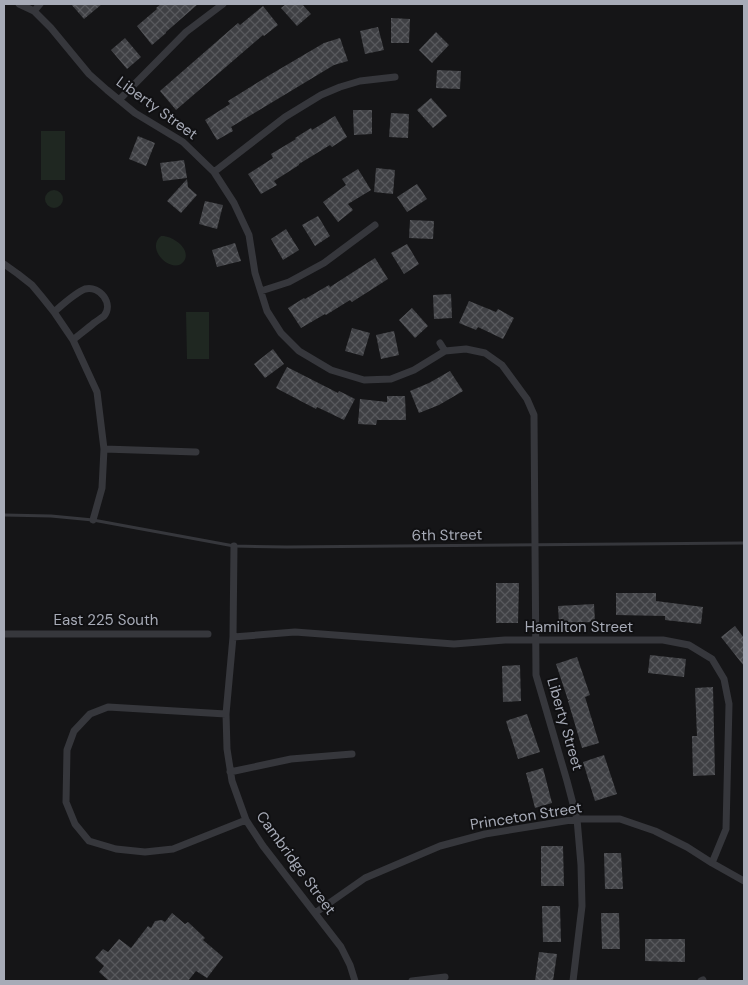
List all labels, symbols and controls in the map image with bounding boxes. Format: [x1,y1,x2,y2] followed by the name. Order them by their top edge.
[112,72,202,144] street label: Liberty Street
[412,524,482,546] street label: 6th Street
[54,610,158,630] street label: East 225 South
[525,617,633,637] street label: Hamilton Street
[542,675,588,773] street label: Liberty Street
[469,797,583,835] street label: Princeton Street
[252,807,340,919] street label: Cambridge Street

